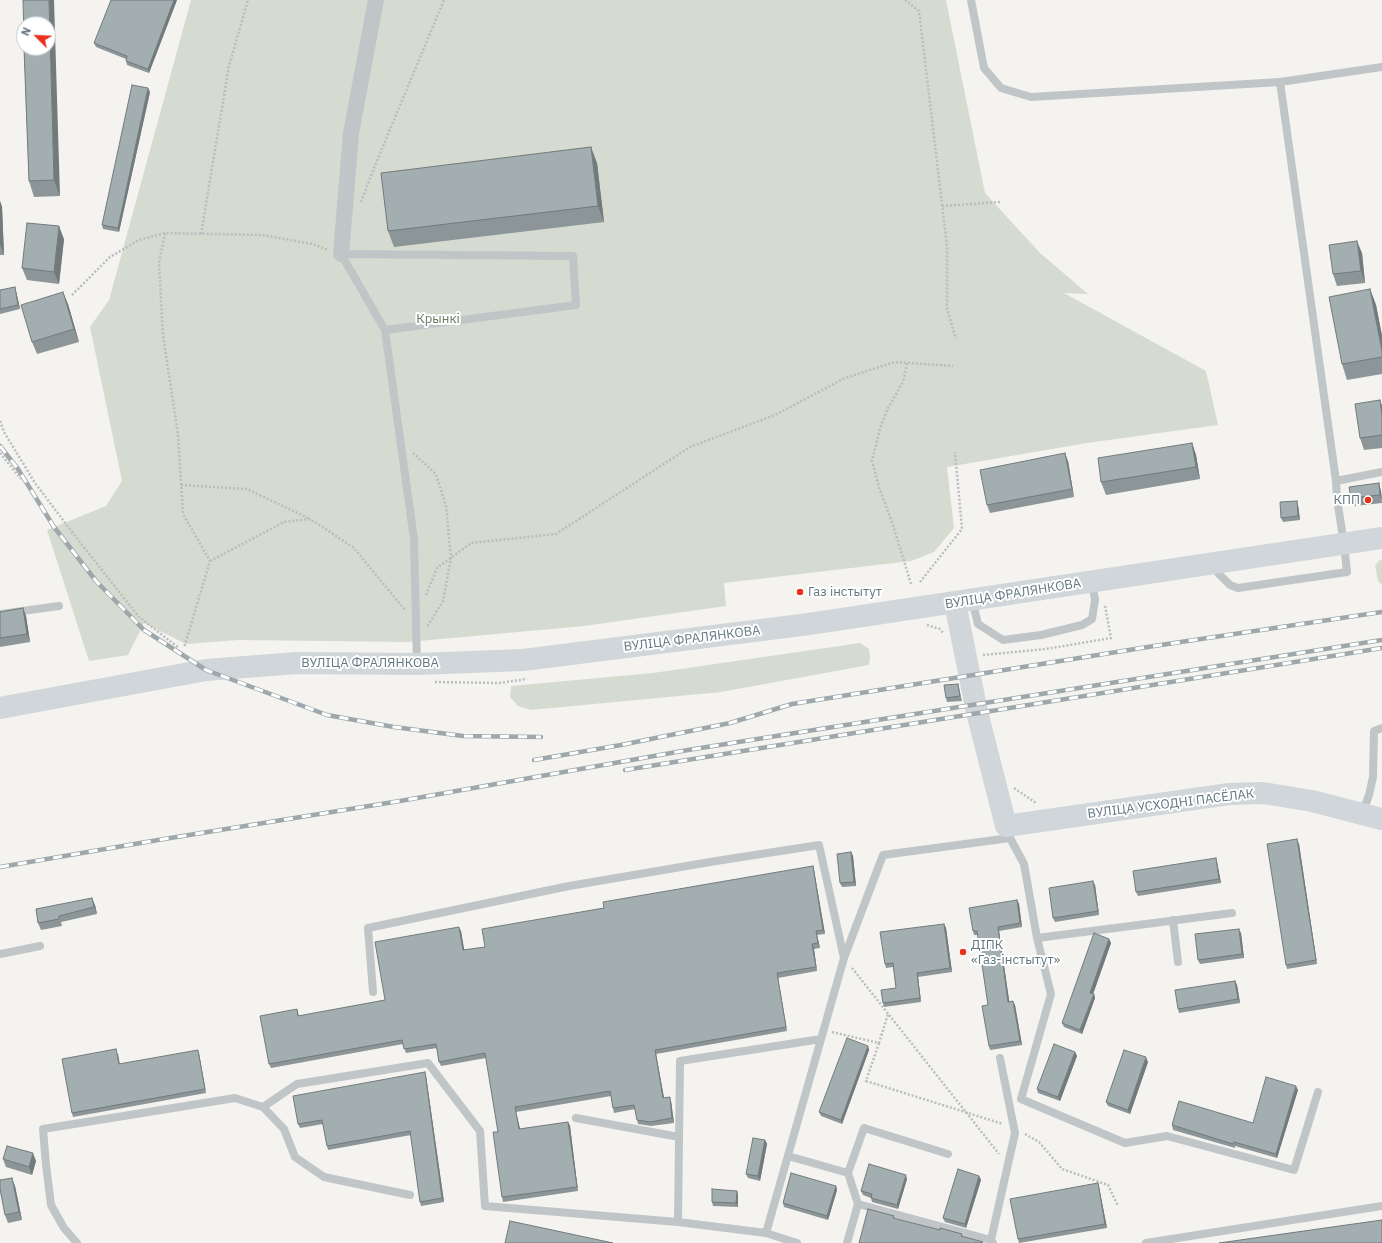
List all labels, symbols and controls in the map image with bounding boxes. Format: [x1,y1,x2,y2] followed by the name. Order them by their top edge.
[16,16,56,56] north arrow
[18,25,34,38] text: N
[416,311,460,327] park label: Крынкі
[1333,492,1360,508] place label: КПП
[1363,495,1373,505] marker: КПП
[944,576,1082,612] street label: ВУЛІЦА ФРАЛЯНКОВА
[808,584,882,600] place label: Газ інстытут
[795,587,805,597] marker: Газ інстытут
[623,623,761,655] street label: ВУЛІЦА ФРАЛЯНКОВА
[301,655,439,671] street label: ВУЛІЦА ФРАЛЯНКОВА
[1087,786,1255,822] street label: ВУЛІЦА УСХОДНІ ПАСЁЛАК
[971,937,1060,968] place label: ДІПК «Газ-інстытут»
[958,947,968,957] marker: ДІПК «Газ-інстытут»

